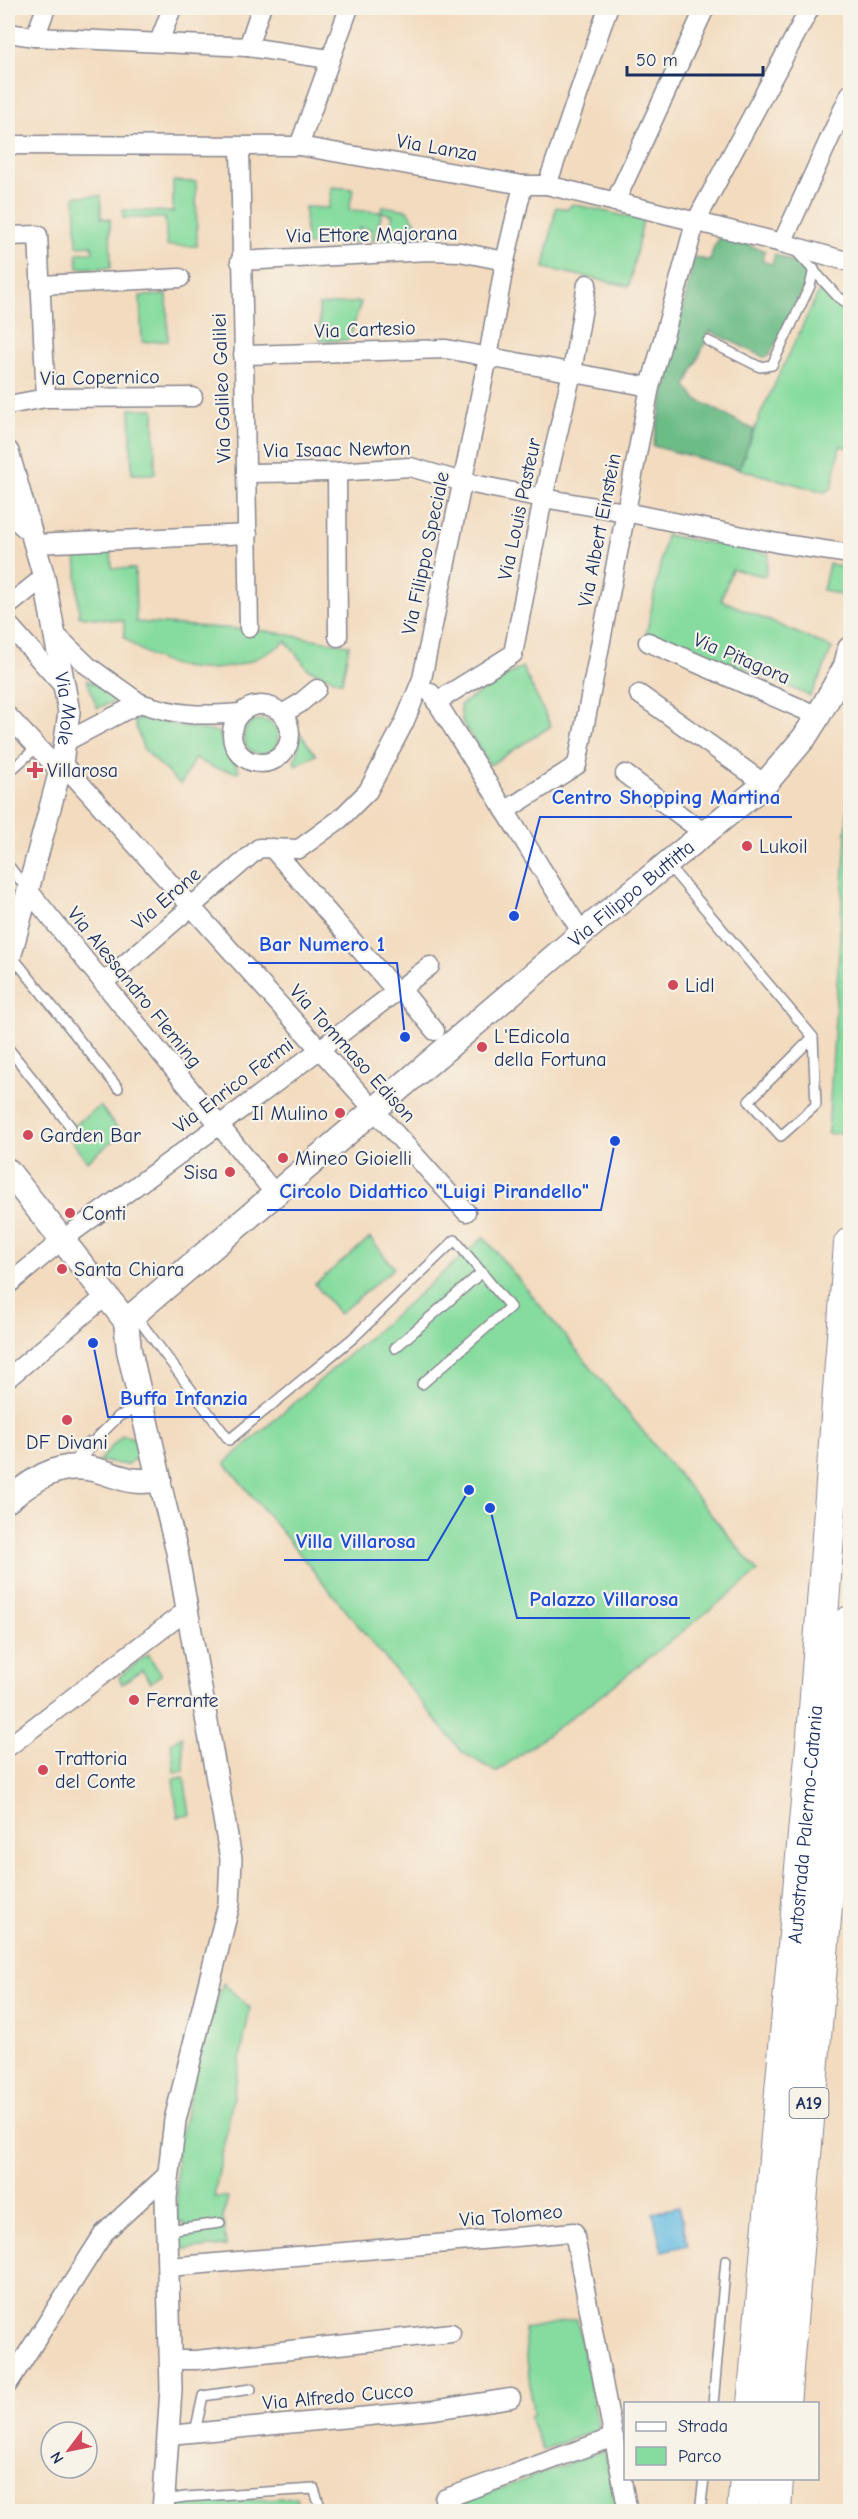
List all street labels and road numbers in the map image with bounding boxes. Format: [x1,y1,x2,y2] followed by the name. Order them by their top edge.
[395,129,479,166] street label: Via Lanza
[286,222,458,247] street label: Via Ettore Majorana
[207,313,236,463] street label: Via Galileo Galilei
[314,316,416,343] street label: Via Cartesio
[40,365,160,390] street label: Via Copernico
[493,436,546,582] street label: Via Louis Pasteur
[263,437,411,462] street label: Via Isaac Newton
[573,451,626,609] street label: Via Albert Einstein
[397,469,454,637] street label: Via Filippo Speciale
[690,628,793,689] street label: Via Pitagora
[50,670,81,747] street label: Via Mole
[564,835,699,952] street label: Via Filippo Buttitta
[127,862,205,934] street label: Via Erone
[63,902,207,1072] street label: Via Alessandro Fleming
[285,980,421,1127] street label: Via Tommaso Edison
[169,1033,298,1138] street label: Via Enrico Fermi
[783,1704,827,1945] street label: Autostrada Palermo-Catania
[790,2088,828,2118] road number: A19
[458,2200,564,2231] street label: Via Tolomeo
[262,2378,415,2415] street label: Via Alfredo Cucco

